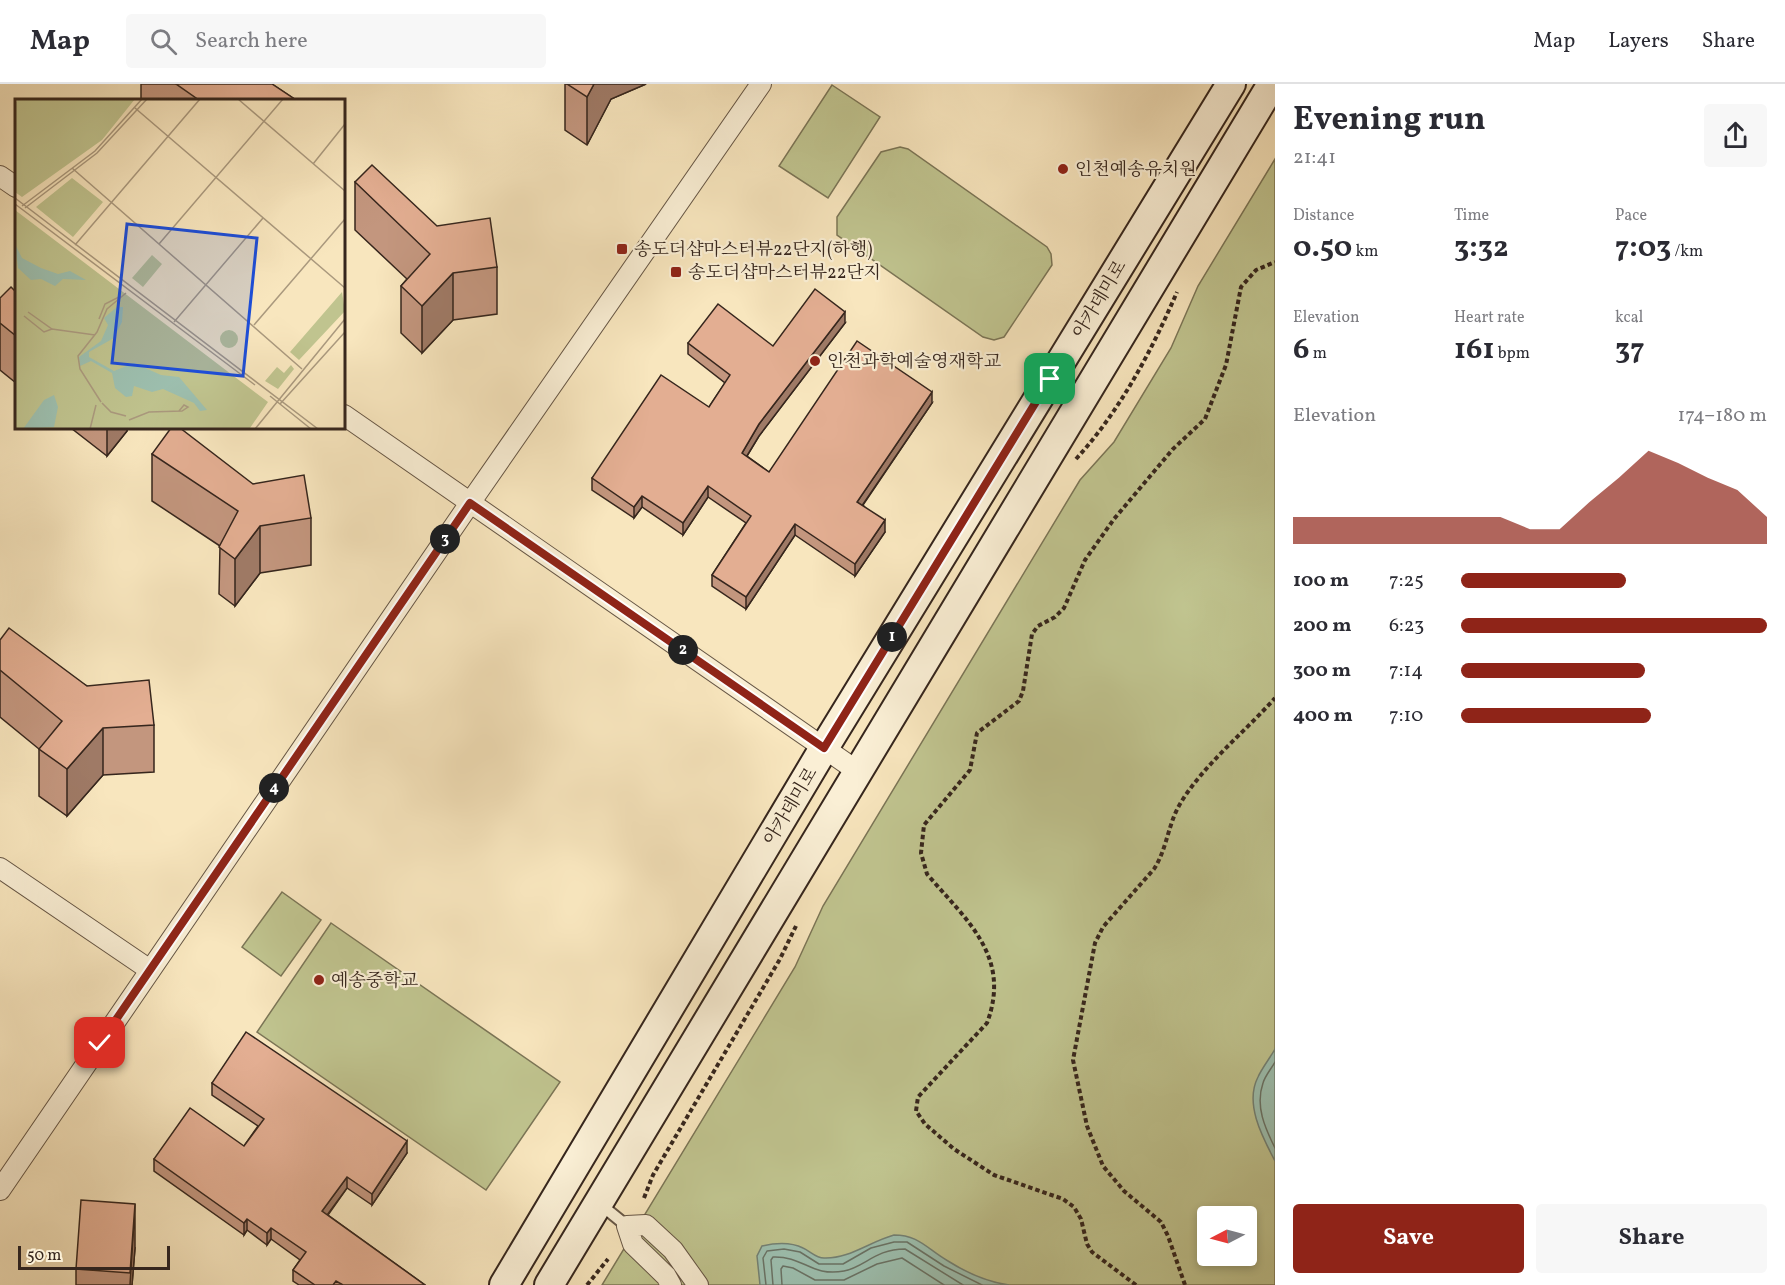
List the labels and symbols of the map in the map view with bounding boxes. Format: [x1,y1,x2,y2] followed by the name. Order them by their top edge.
[15,99,345,429] inset map
[1075,158,1197,183] place label: 인천예송유치원
[1056,162,1070,176] marker: 인천예송유치원
[634,238,872,263] place label: 송도더샵마스터뷰22단지(하행)
[615,242,629,256] marker: 송도더샵마스터뷰22단지(하행)
[1067,256,1133,343] street label: 아카데미로
[688,261,881,286] place label: 송도더샵마스터뷰22단지
[669,265,683,279] marker: 송도더샵마스터뷰22단지
[827,350,1001,375] place label: 인천과학예술영재학교
[1024,353,1075,404] pin
[808,354,822,368] marker: 인천과학예술영재학교
[430,524,460,554] pin: 3
[877,622,907,652] pin: 1
[668,635,698,665] pin: 2
[758,763,824,850] street label: 아카데미로
[259,773,289,803] pin: 4
[331,969,419,994] place label: 예송중학교
[312,973,326,987] marker: 예송중학교
[74,1017,125,1068] pin
[1197,1206,1257,1266] north arrow
[18,1243,170,1270] scale bar

